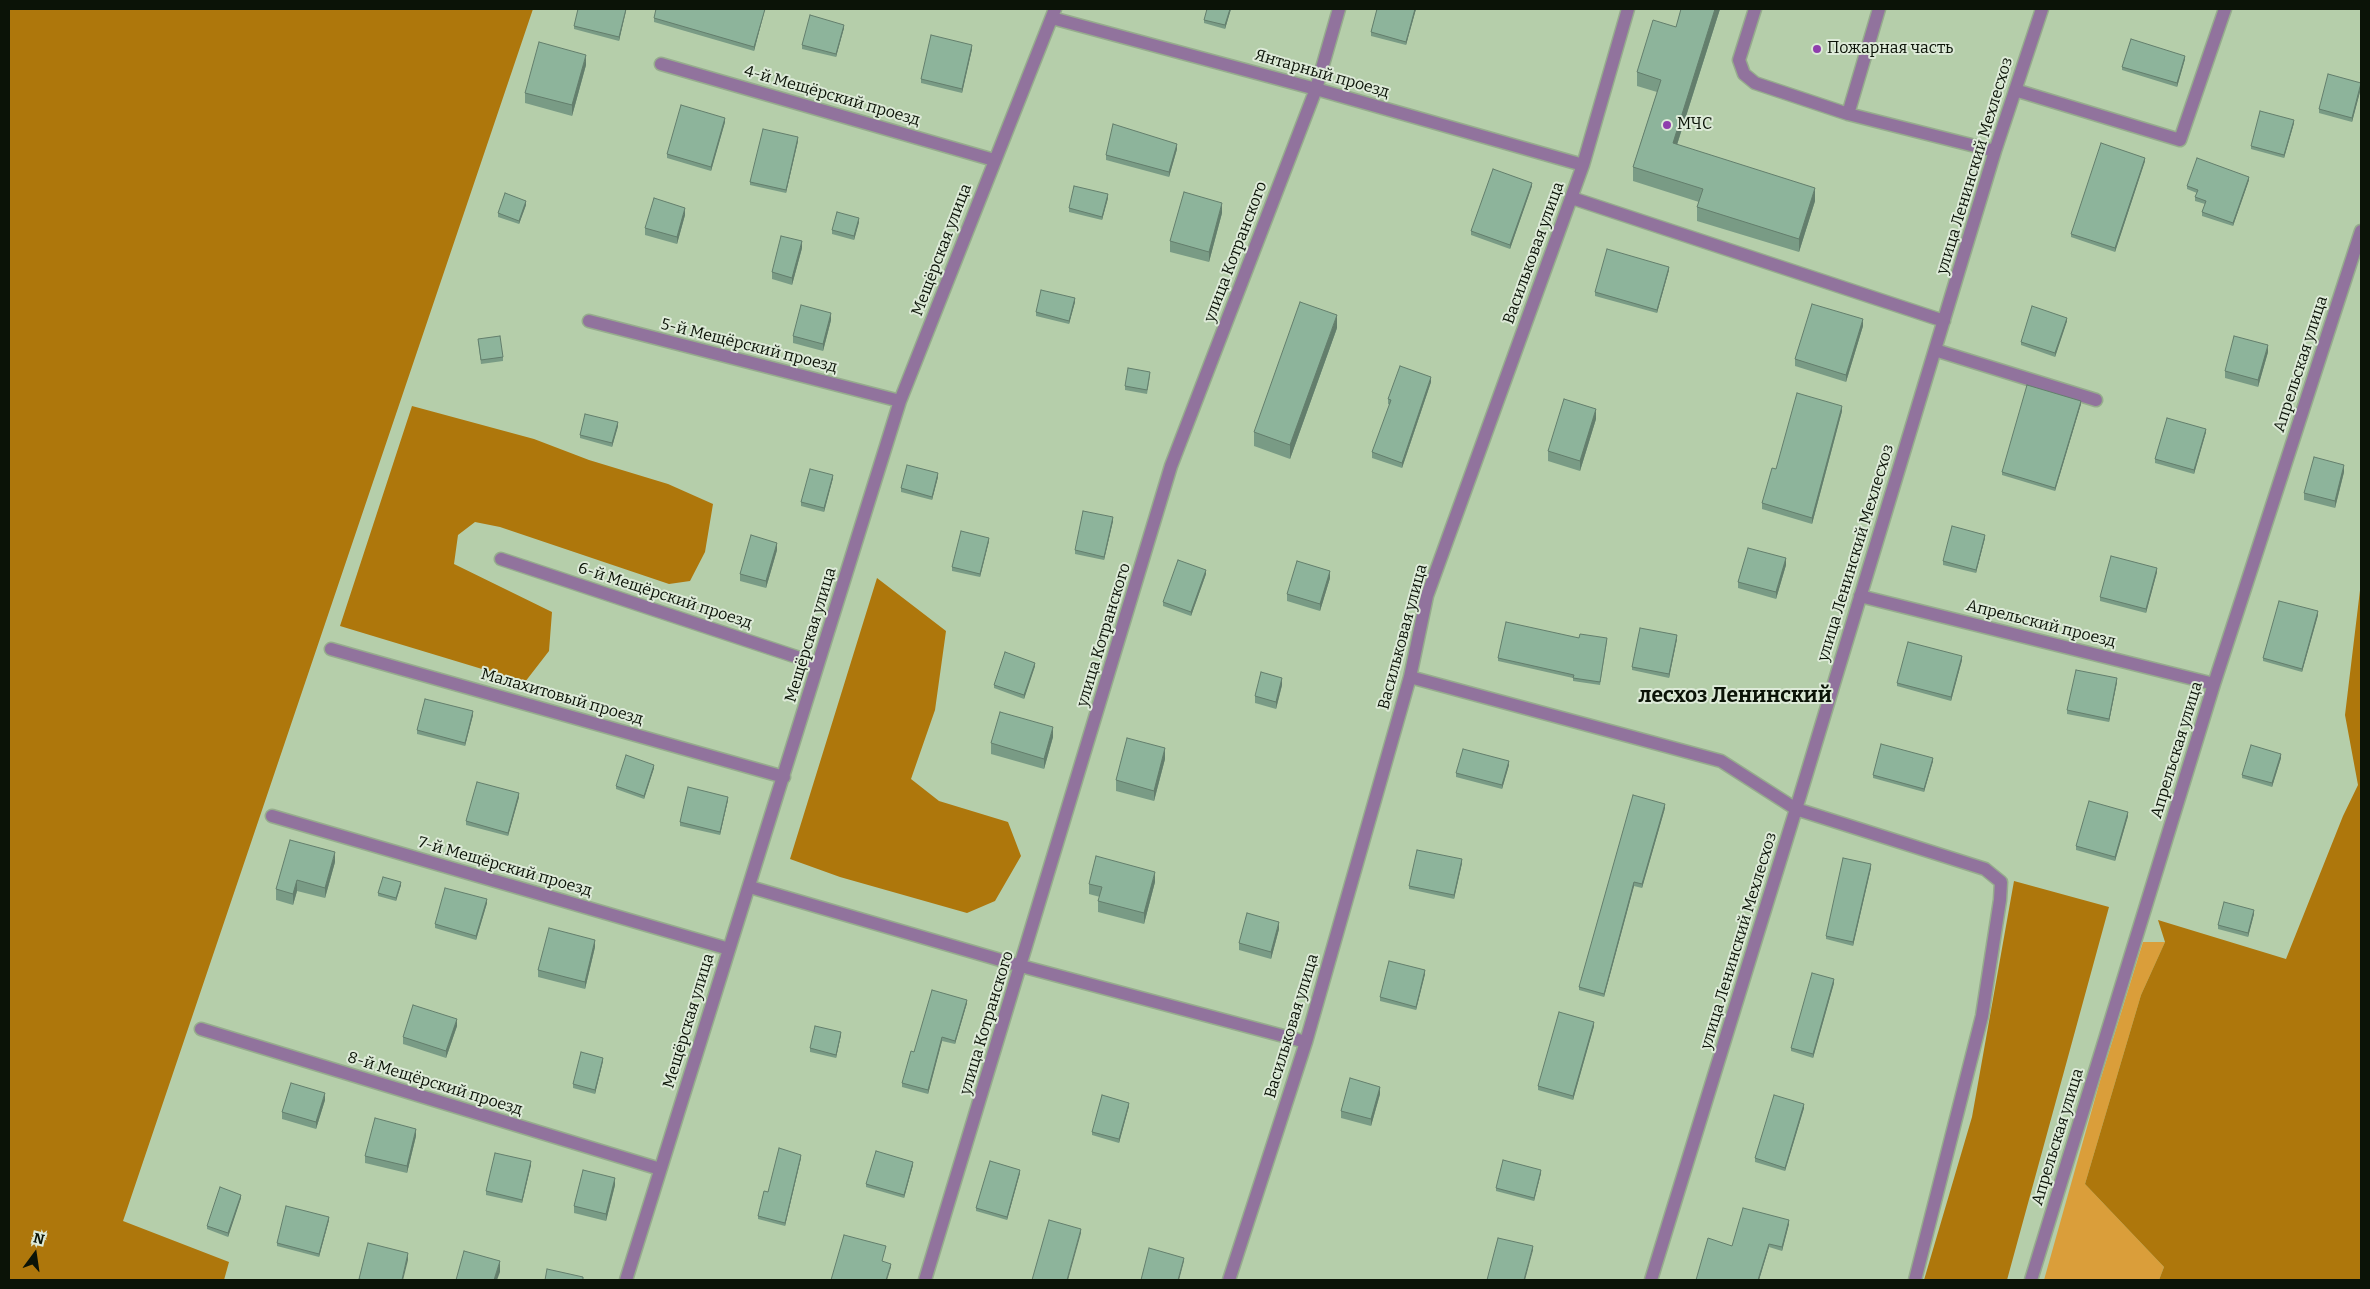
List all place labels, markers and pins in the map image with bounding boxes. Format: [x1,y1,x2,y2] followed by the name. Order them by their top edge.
[1827,39,1953,59] place label: Пожарная часть
[1811,43,1823,55] marker: Пожарная часть
[1677,115,1712,135] place label: МЧС
[1661,119,1673,131] marker: МЧС

